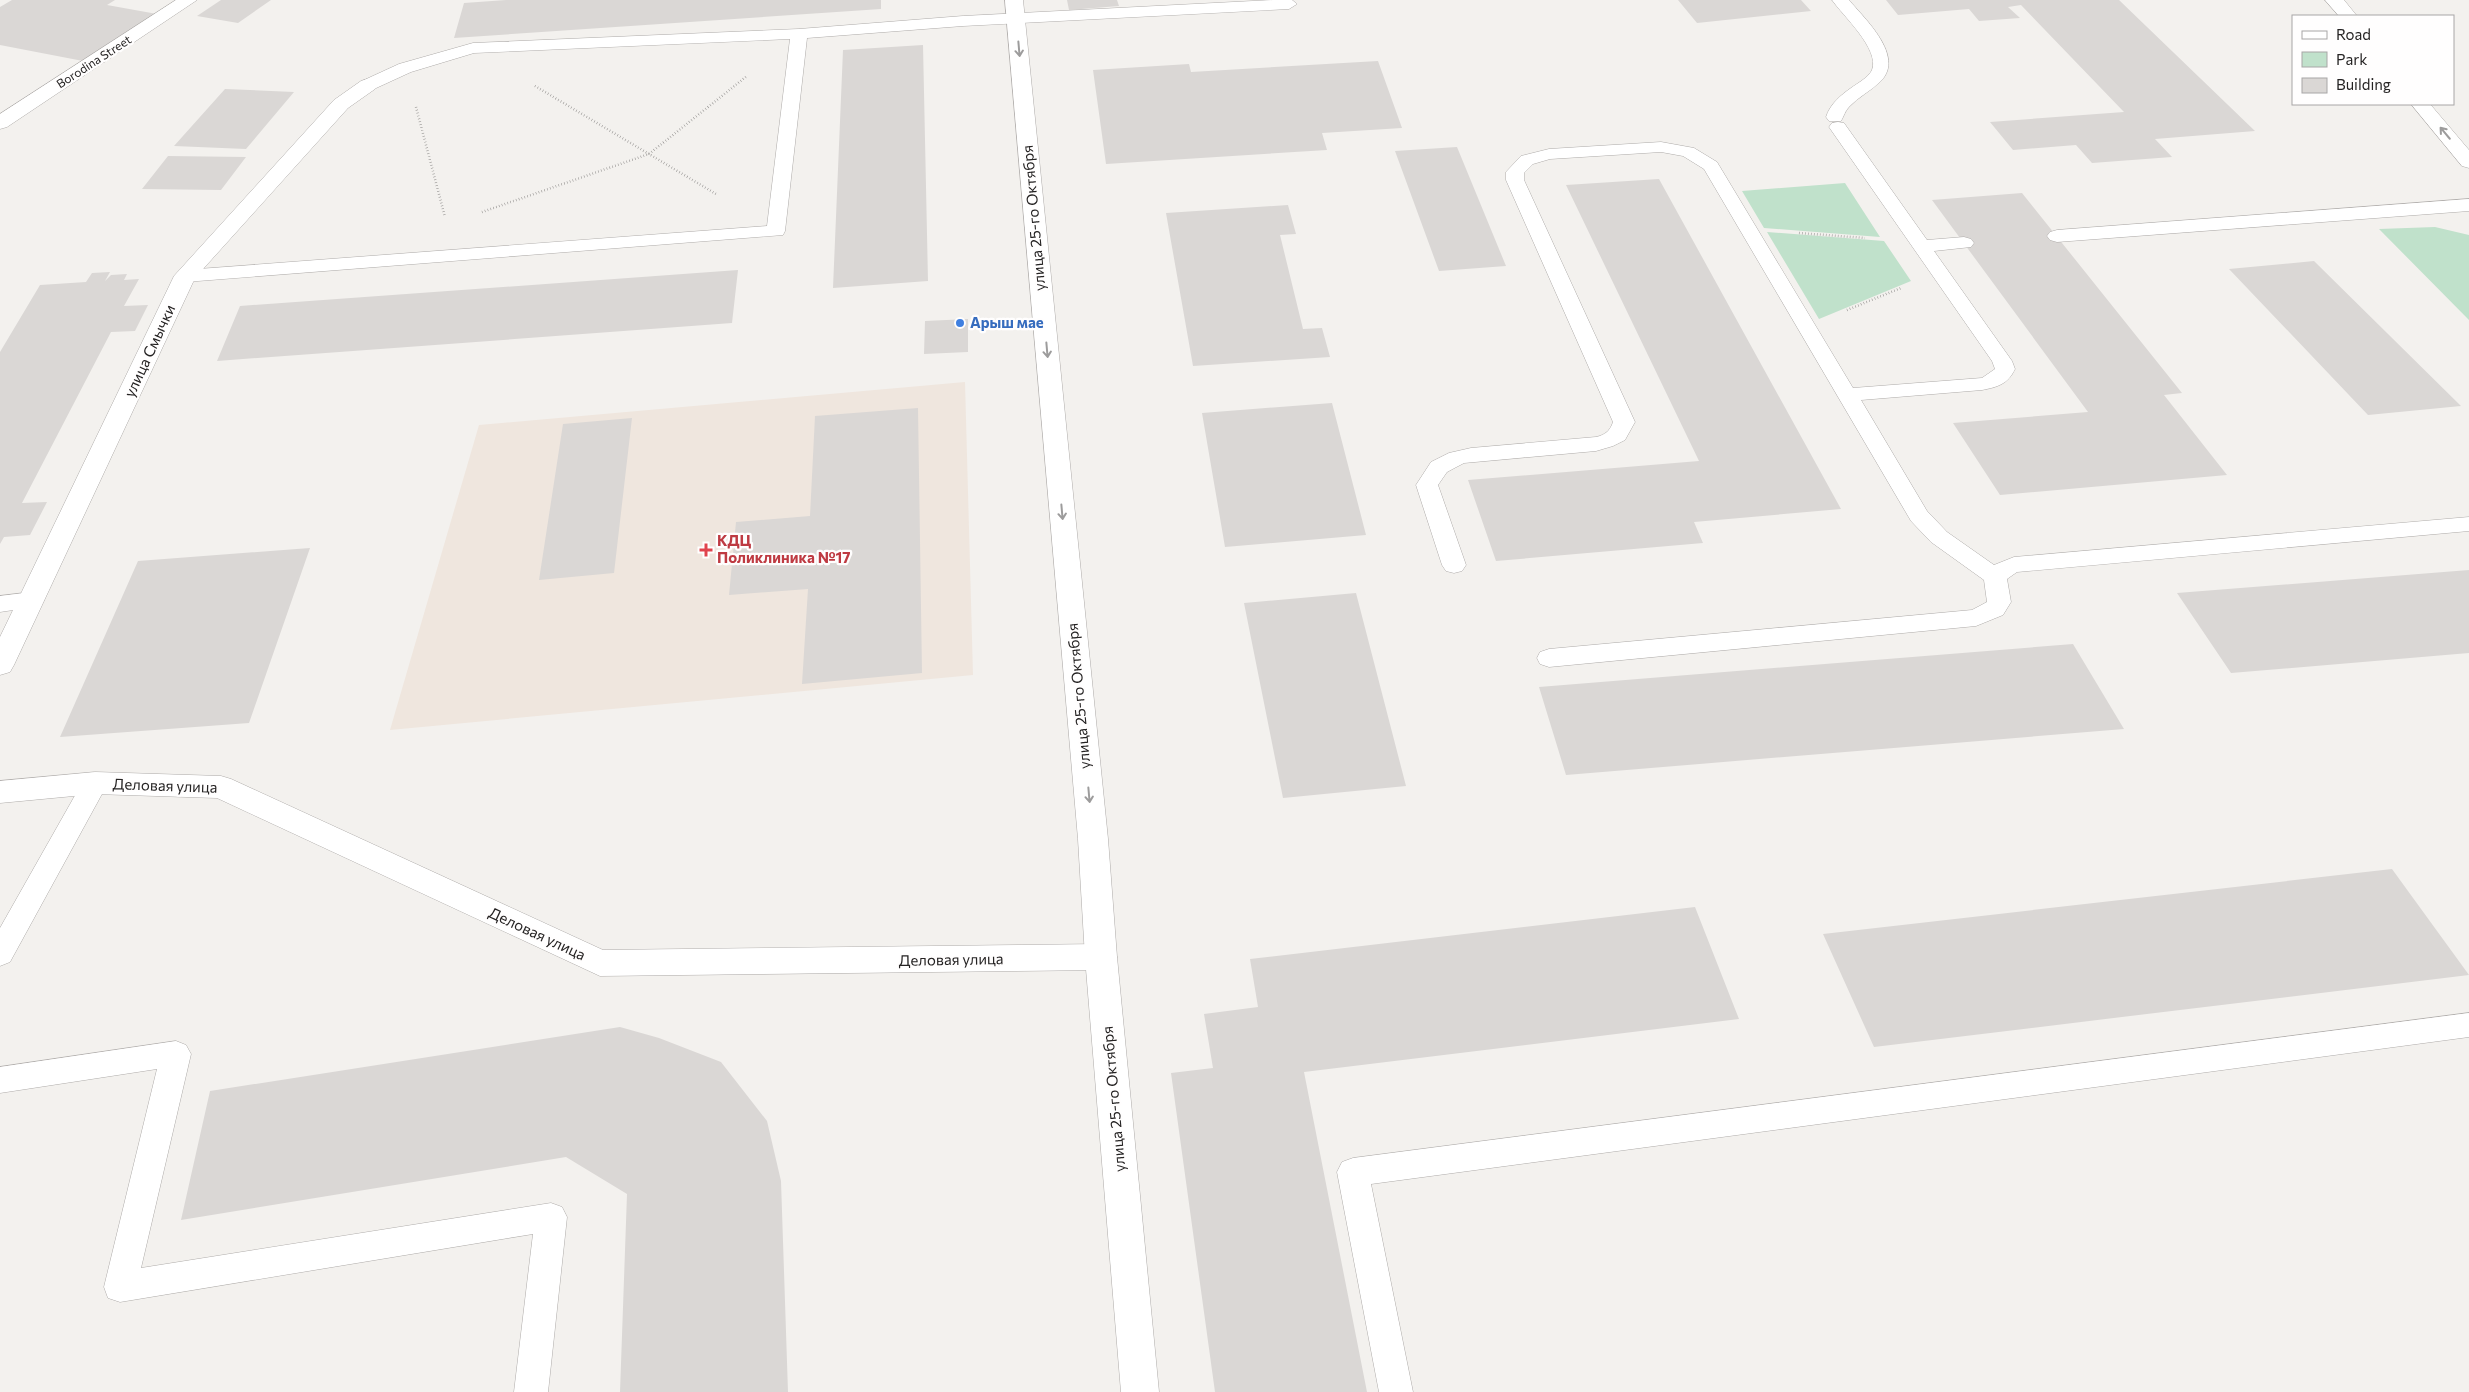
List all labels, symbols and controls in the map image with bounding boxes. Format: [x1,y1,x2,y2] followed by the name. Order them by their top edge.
[2292,15,2454,105] legend
[2336,25,2371,43] text: Road
[54,32,133,90] street label: Borodina Street
[1014,40,1023,56] one-way arrow
[2336,50,2367,68] text: Park
[2336,75,2391,93] text: Building
[2439,127,2450,140] one-way arrow
[1018,144,1048,292] street label: улица 25-го Октября
[120,301,178,400] street label: улица Смычки
[970,313,1044,331] place label: Арыш мае
[954,317,966,329] marker: Арыш мае
[1042,341,1052,357] one-way arrow
[1057,503,1067,519] one-way arrow
[717,531,850,566] place label: КДЦ Поликлиника №17
[699,543,713,557] marker: КДЦ Поликлиника №17
[1063,622,1093,770] street label: улица 25-го Октября
[112,774,218,796] street label: Деловая улица
[1084,787,1093,803] one-way arrow
[486,903,589,963] street label: Деловая улица
[898,949,1004,969] street label: Деловая улица
[1098,1025,1128,1173] street label: улица 25-го Октября

